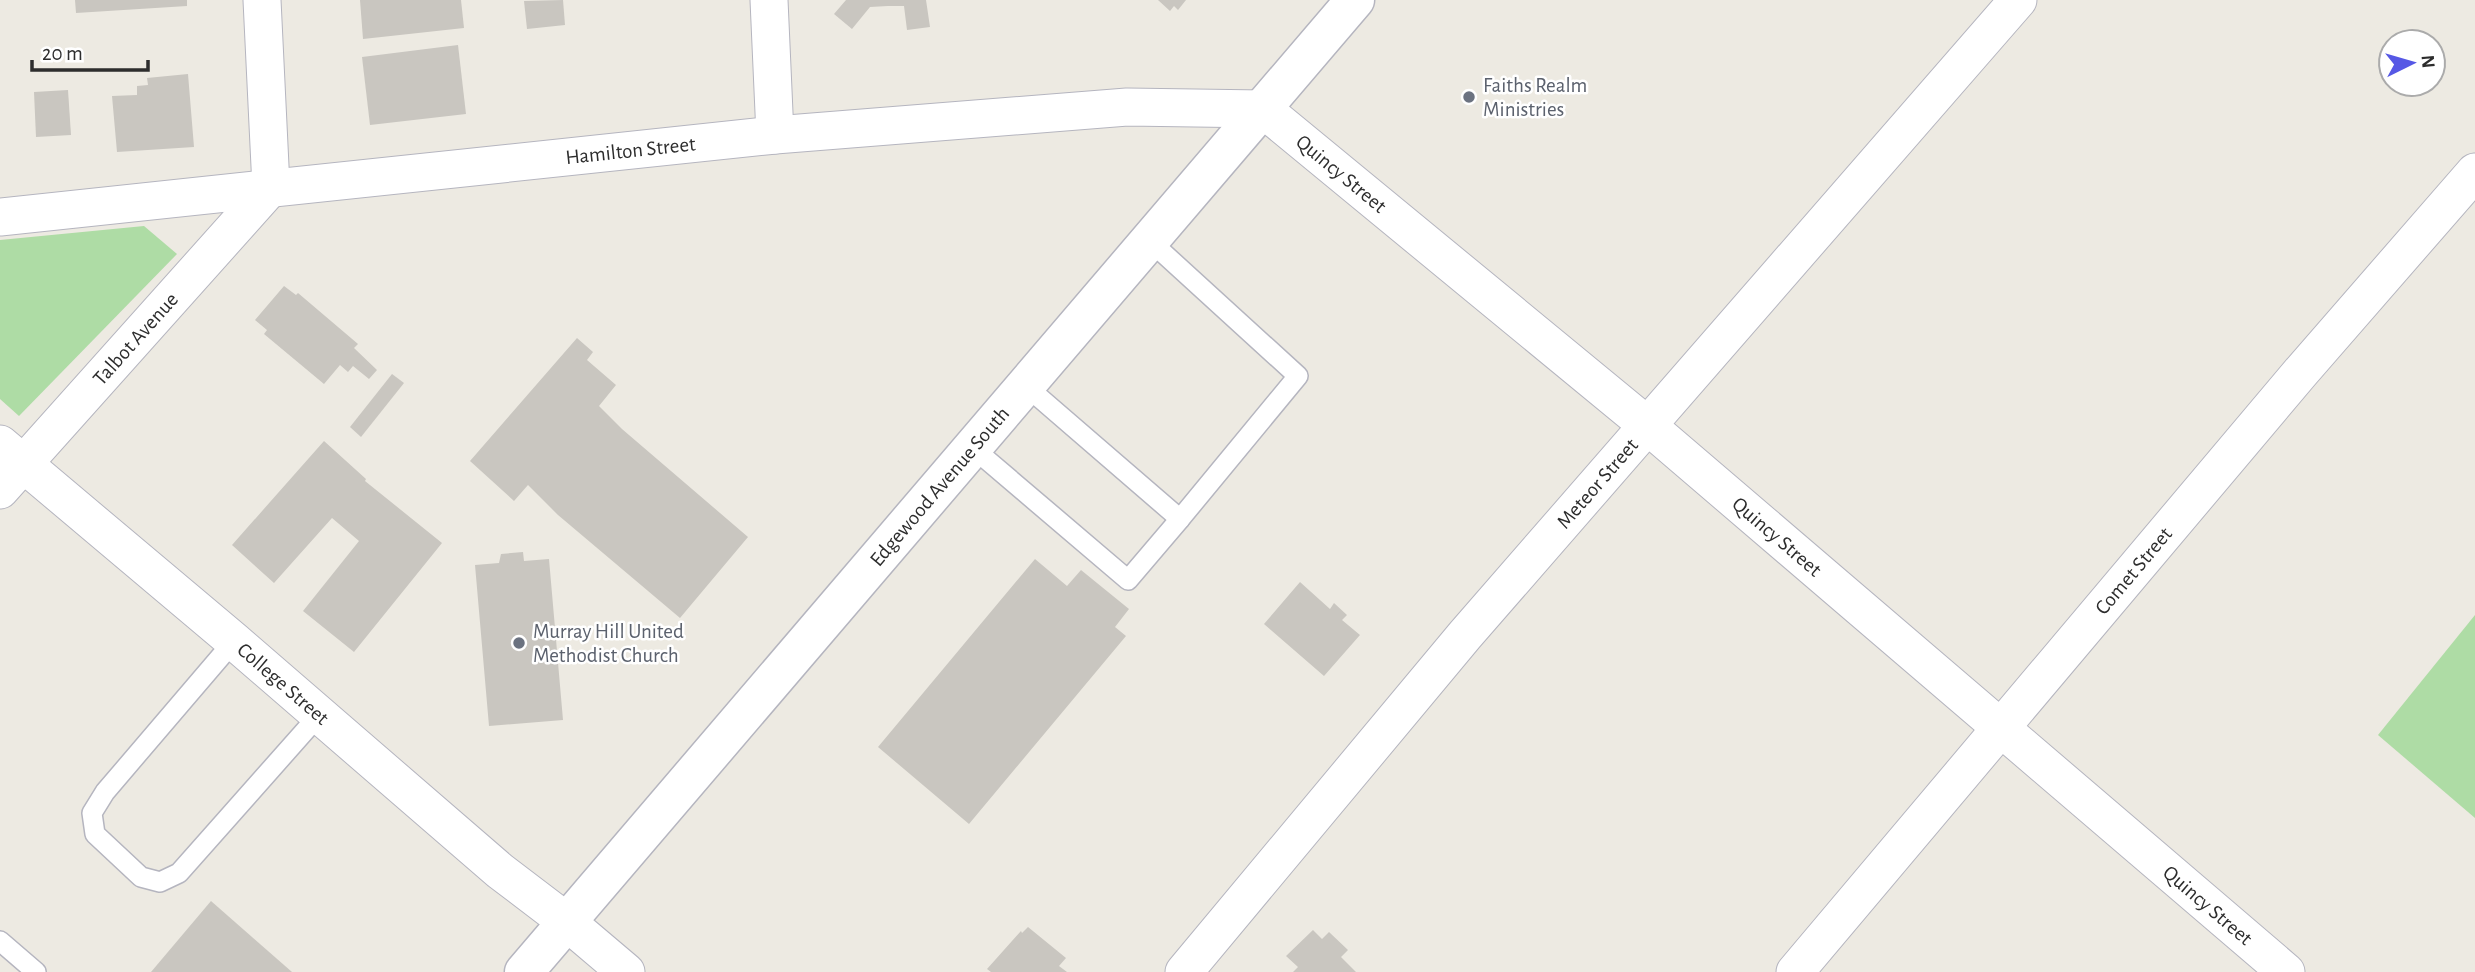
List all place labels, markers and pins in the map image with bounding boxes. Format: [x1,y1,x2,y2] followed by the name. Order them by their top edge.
[1483,75,1587,120] place label: Faiths Realm Ministries
[1461,89,1477,105] marker: Faiths Realm Ministries
[533,621,684,666] place label: Murray Hill United Methodist Church
[511,635,527,651] marker: Murray Hill United Methodist Church

